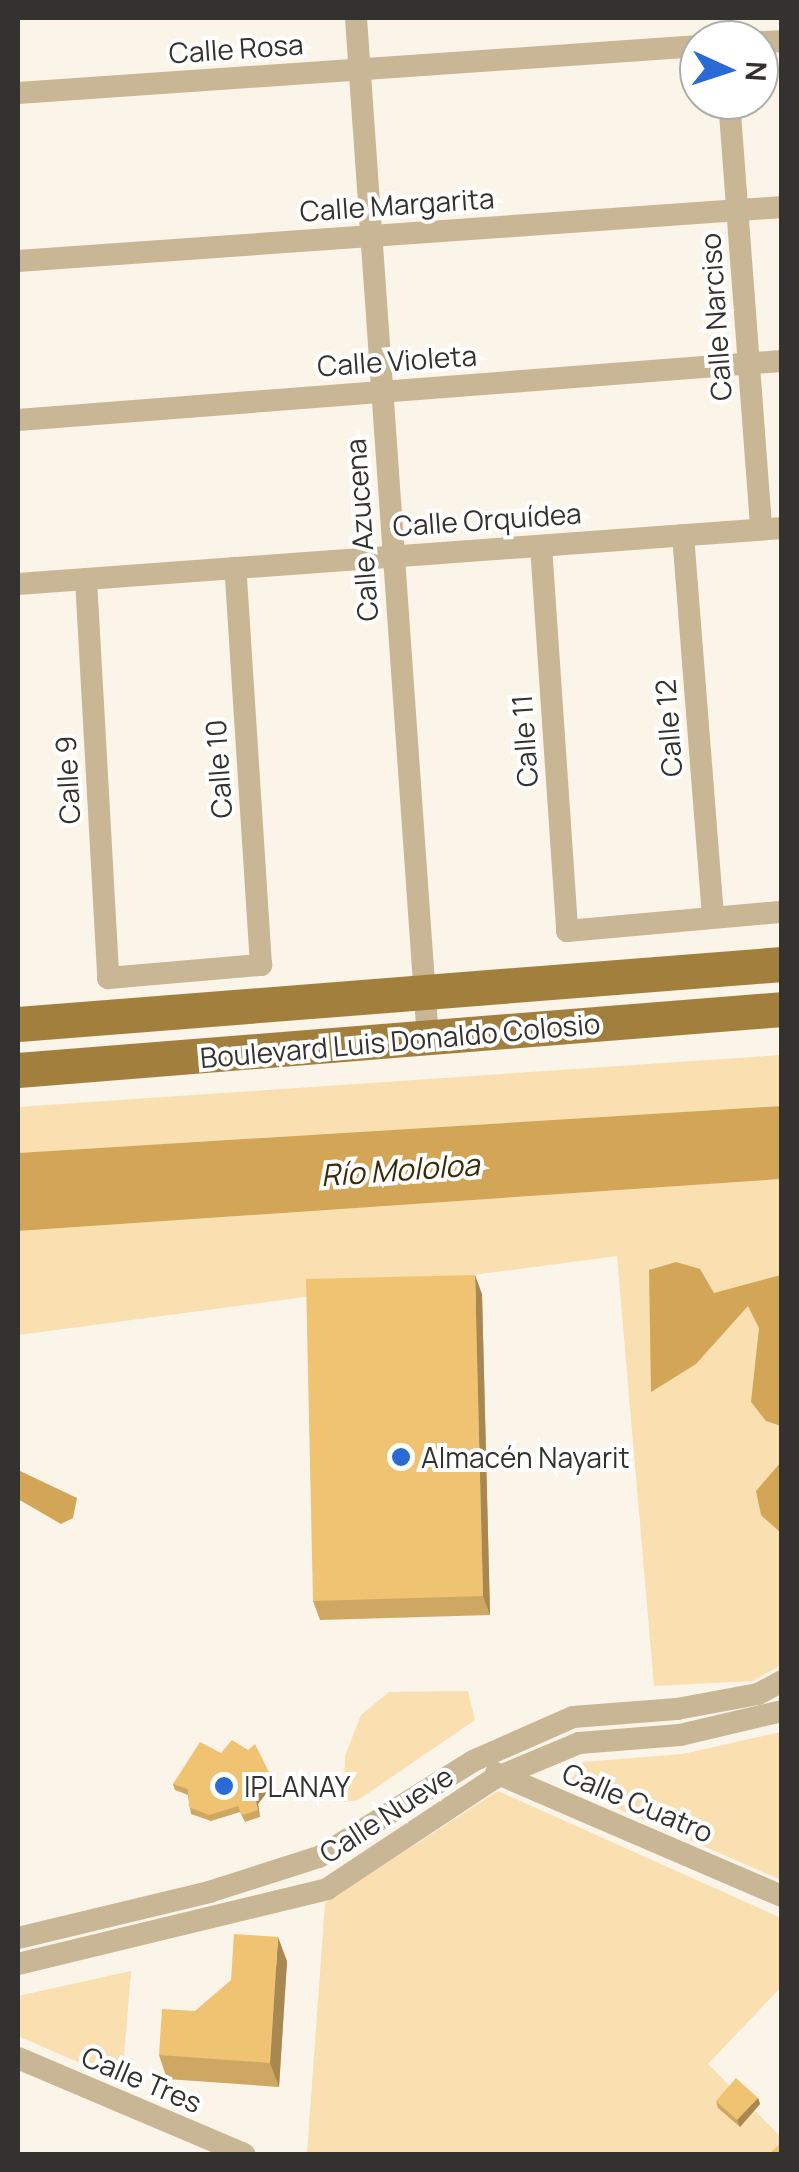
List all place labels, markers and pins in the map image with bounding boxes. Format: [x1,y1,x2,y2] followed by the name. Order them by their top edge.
[421,1440,630,1474] place label: Almacén Nayarit
[390,1446,412,1468] marker: Almacén Nayarit
[244,1769,350,1803] place label: IPLANAY
[213,1775,235,1797] marker: IPLANAY

